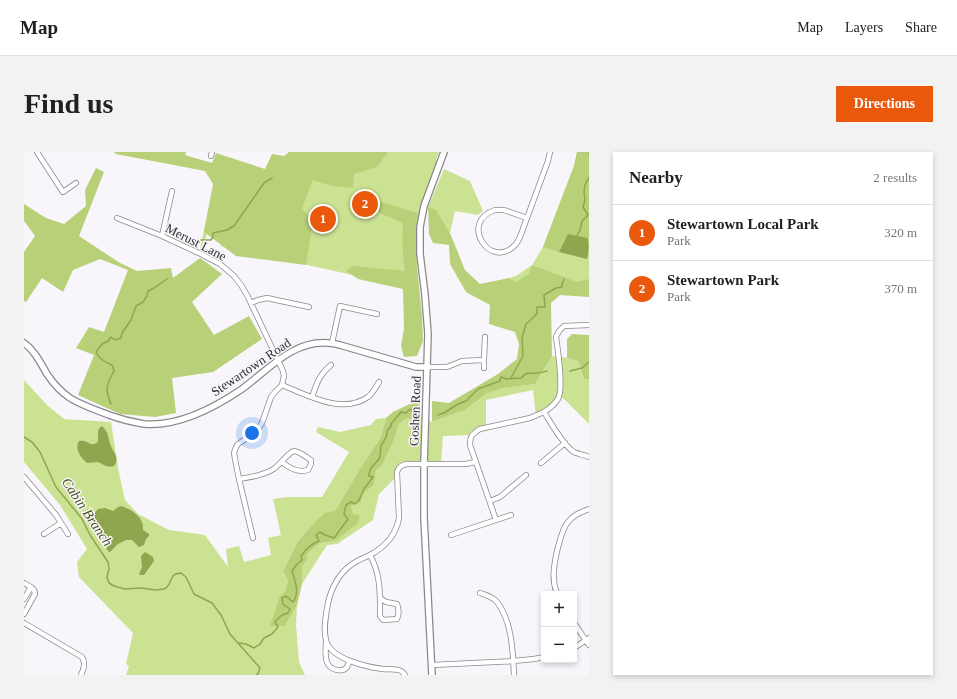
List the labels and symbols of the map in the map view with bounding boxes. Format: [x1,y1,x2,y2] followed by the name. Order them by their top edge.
[352,189,378,219] pin: 2
[310,204,336,234] pin: 1
[163,220,229,264] street label: Merust Lane
[208,335,294,399] street label: Stewartown Road
[406,375,424,446] street label: Goshen Road
[242,423,262,443] your location
[59,475,115,549] water label: Cabin Branch

